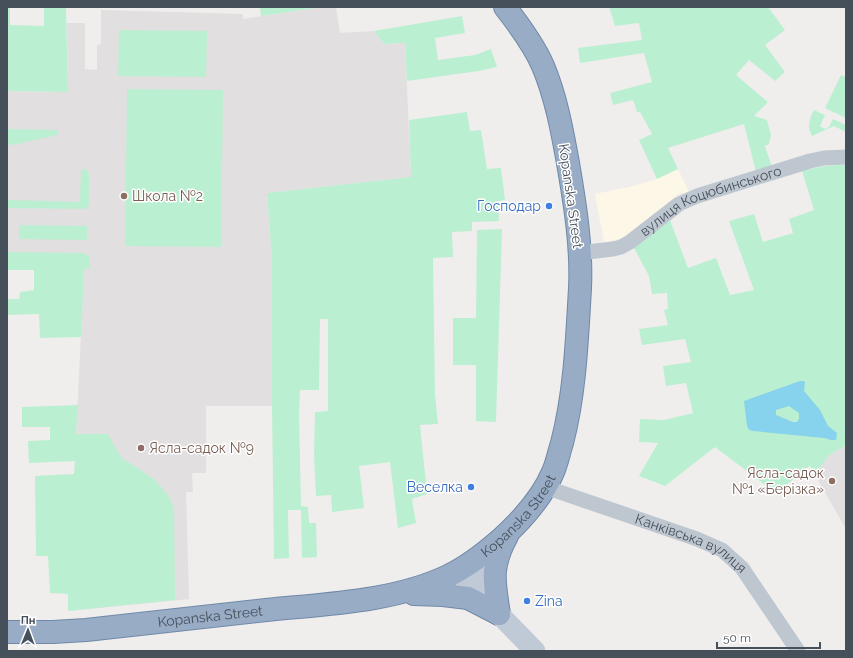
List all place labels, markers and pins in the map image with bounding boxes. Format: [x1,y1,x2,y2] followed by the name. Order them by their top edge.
[132,188,203,204] place label: Школа №2
[119,191,129,201] marker: Школа №2
[477,198,541,214] place label: Господар
[544,201,554,211] marker: Господар
[149,440,254,456] place label: Ясла-садок №9
[136,443,146,453] marker: Ясла-садок №9
[732,465,824,497] place label: Ясла-садок №1 «Берізка»
[827,476,837,486] marker: Ясла-садок №1 «Берізка»
[407,479,463,495] place label: Веселка
[466,482,476,492] marker: Веселка
[535,593,563,609] place label: Zina
[522,596,532,606] marker: Zina

